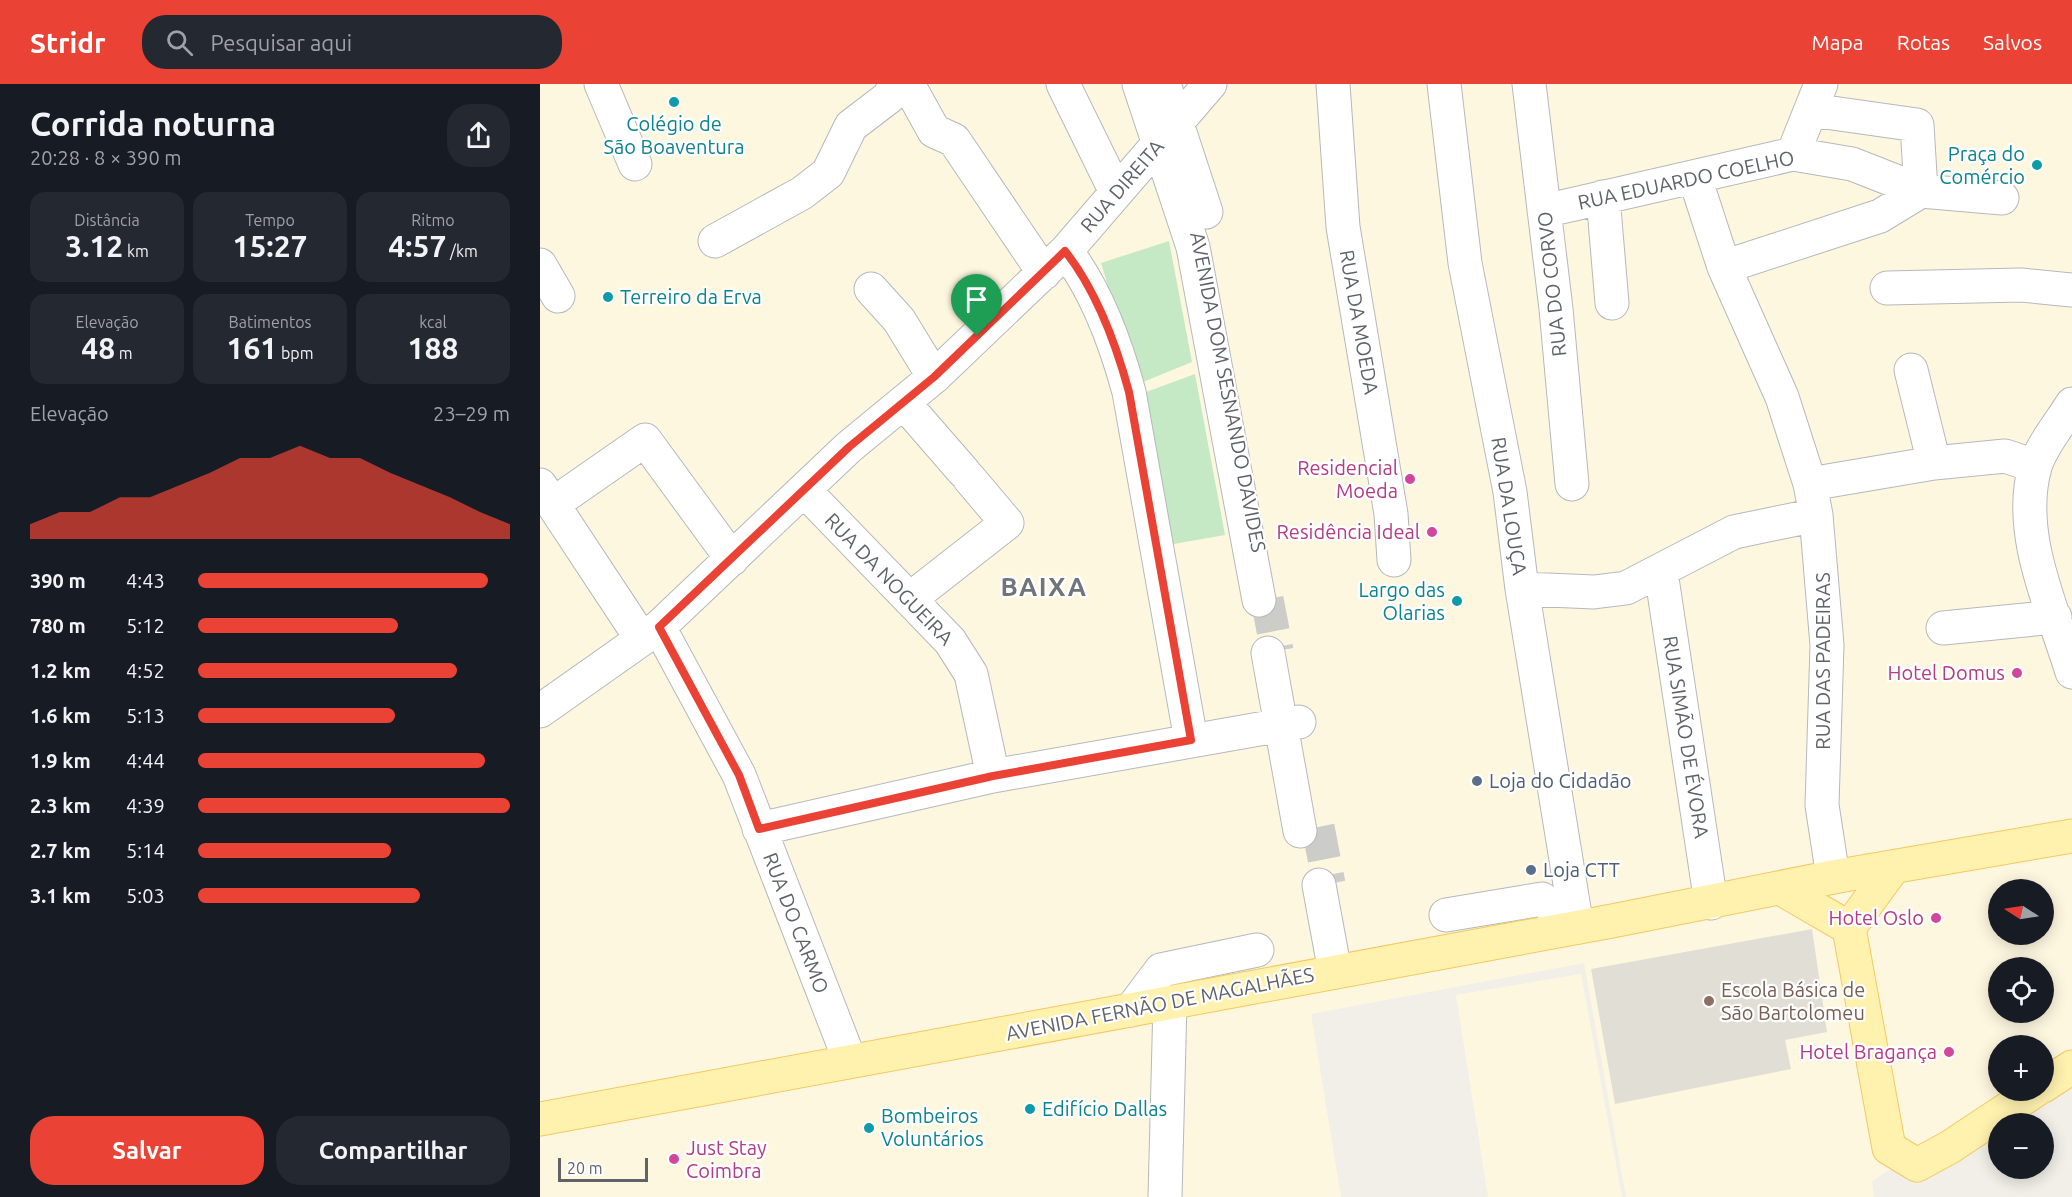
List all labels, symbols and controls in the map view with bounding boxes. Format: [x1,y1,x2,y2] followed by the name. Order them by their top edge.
[142,15,562,69] search box
[163,26,196,59] icon: search
[30,27,106,58] text: Stridr
[211,30,352,55] text: Pesquisar aqui
[1812,30,1864,54] text: Mapa
[1897,30,1950,54] text: Rotas
[1983,30,2042,54] text: Salvos
[667,95,681,109] marker: Colégio de São Boaventura
[447,104,510,167] button: share
[30,105,276,142] text: Corrida noturna
[603,112,745,158] place label: Colégio de São Boaventura
[1075,135,1168,237] street label: RUA DIREITA
[1939,142,2025,188] place label: Praça do Comércio
[1576,145,1796,214] street label: RUA EDUARDO COELHO
[30,146,182,169] text: 20:28 · 8 × 390 m
[2030,158,2044,172] marker: Praça do Comércio
[1532,210,1571,358] street label: RUA DO CORVO
[74,211,140,229] text: Distância
[245,211,295,229] text: Tempo
[411,211,455,229] text: Ritmo
[65,229,123,263] text: 3.12
[232,229,308,263] text: 15:27
[388,229,446,263] text: 4:57
[1186,230,1271,554] street label: AVENIDA DOM SESNANDO DAVIDES
[123,242,149,260] text: km
[446,242,478,260] text: /km
[1335,248,1384,396] street label: RUA DA MOEDA
[951,274,1002,336] pin
[960,283,993,316] icon: arrive
[620,285,762,308] place label: Terreiro da Erva
[601,290,615,304] marker: Terreiro da Erva
[76,313,139,331] text: Elevação
[229,313,311,331] text: Batimentos
[419,313,447,331] text: kcal
[81,331,115,365] text: 48
[227,331,277,365] text: 161
[408,331,458,365] text: 188
[115,344,133,362] text: m
[277,344,313,362] text: bpm
[30,402,109,425] text: Elevação
[433,402,510,425] text: 23–29 m
[1487,435,1532,577] street label: RUA DA LOUÇA
[1297,456,1398,502] place label: Residencial Moeda
[1403,472,1417,486] marker: Residencial Moeda
[821,508,958,649] street label: RUA DA NOGUEIRA
[1276,520,1420,543] place label: Residência Ideal
[1425,525,1439,539] marker: Residência Ideal
[30,569,86,592] text: 390 m
[126,569,165,592] text: 4:43
[1001,572,1087,601] district label: BAIXA
[1811,572,1834,750] street label: RUA DAS PADEIRAS
[1359,578,1445,624] place label: Largo das Olarias
[1450,594,1464,608] marker: Largo das Olarias
[30,614,86,637] text: 780 m
[126,614,165,637] text: 5:12
[1659,634,1714,840] street label: RUA SIMÃO DE ÉVORA
[30,659,91,682] text: 1.2 km
[126,659,165,682] text: 4:52
[1888,661,2005,684] place label: Hotel Domus
[2010,666,2024,680] marker: Hotel Domus
[30,704,91,727] text: 1.6 km
[126,704,165,727] text: 5:13
[30,749,91,772] text: 1.9 km
[126,749,165,772] text: 4:44
[1489,769,1631,792] place label: Loja do Cidadão
[1470,774,1484,788] marker: Loja do Cidadão
[30,794,91,817] text: 2.3 km
[126,794,165,817] text: 4:39
[30,839,91,862] text: 2.7 km
[126,839,165,862] text: 5:14
[759,849,834,996] street label: RUA DO CARMO
[1543,858,1620,881] place label: Loja CTT
[1524,863,1538,877] marker: Loja CTT
[1988,879,2054,945] north arrow
[1988,879,2054,1179] map controls
[30,884,91,907] text: 3.1 km
[126,884,165,907] text: 5:03
[1829,906,1924,929] place label: Hotel Oslo
[1929,911,1943,925] marker: Hotel Oslo
[1988,957,2054,1023] button: locate
[1004,962,1316,1045] street label: AVENIDA FERNÃO DE MAGALHÃES
[1721,978,1865,1024] place label: Escola Básica de São Bartolomeu
[1702,994,1716,1008] marker: Escola Básica de São Bartolomeu
[1988,1035,2054,1101] button: +
[1799,1040,1937,1063] place label: Hotel Bragança
[1942,1045,1956,1059] marker: Hotel Bragança
[1042,1097,1167,1120] place label: Edifício Dallas
[1023,1102,1037,1116] marker: Edifício Dallas
[881,1104,984,1150] place label: Bombeiros Voluntários
[1988,1113,2054,1179] button: −
[30,1116,264,1185] button: Salvar
[276,1116,510,1185] button: Compartilhar
[862,1121,876,1135] marker: Bombeiros Voluntários
[686,1136,767,1182] place label: Just Stay Coimbra
[667,1152,681,1166] marker: Just Stay Coimbra
[558,1155,648,1182] scale bar
[567,1159,603,1177] text: 20 m

